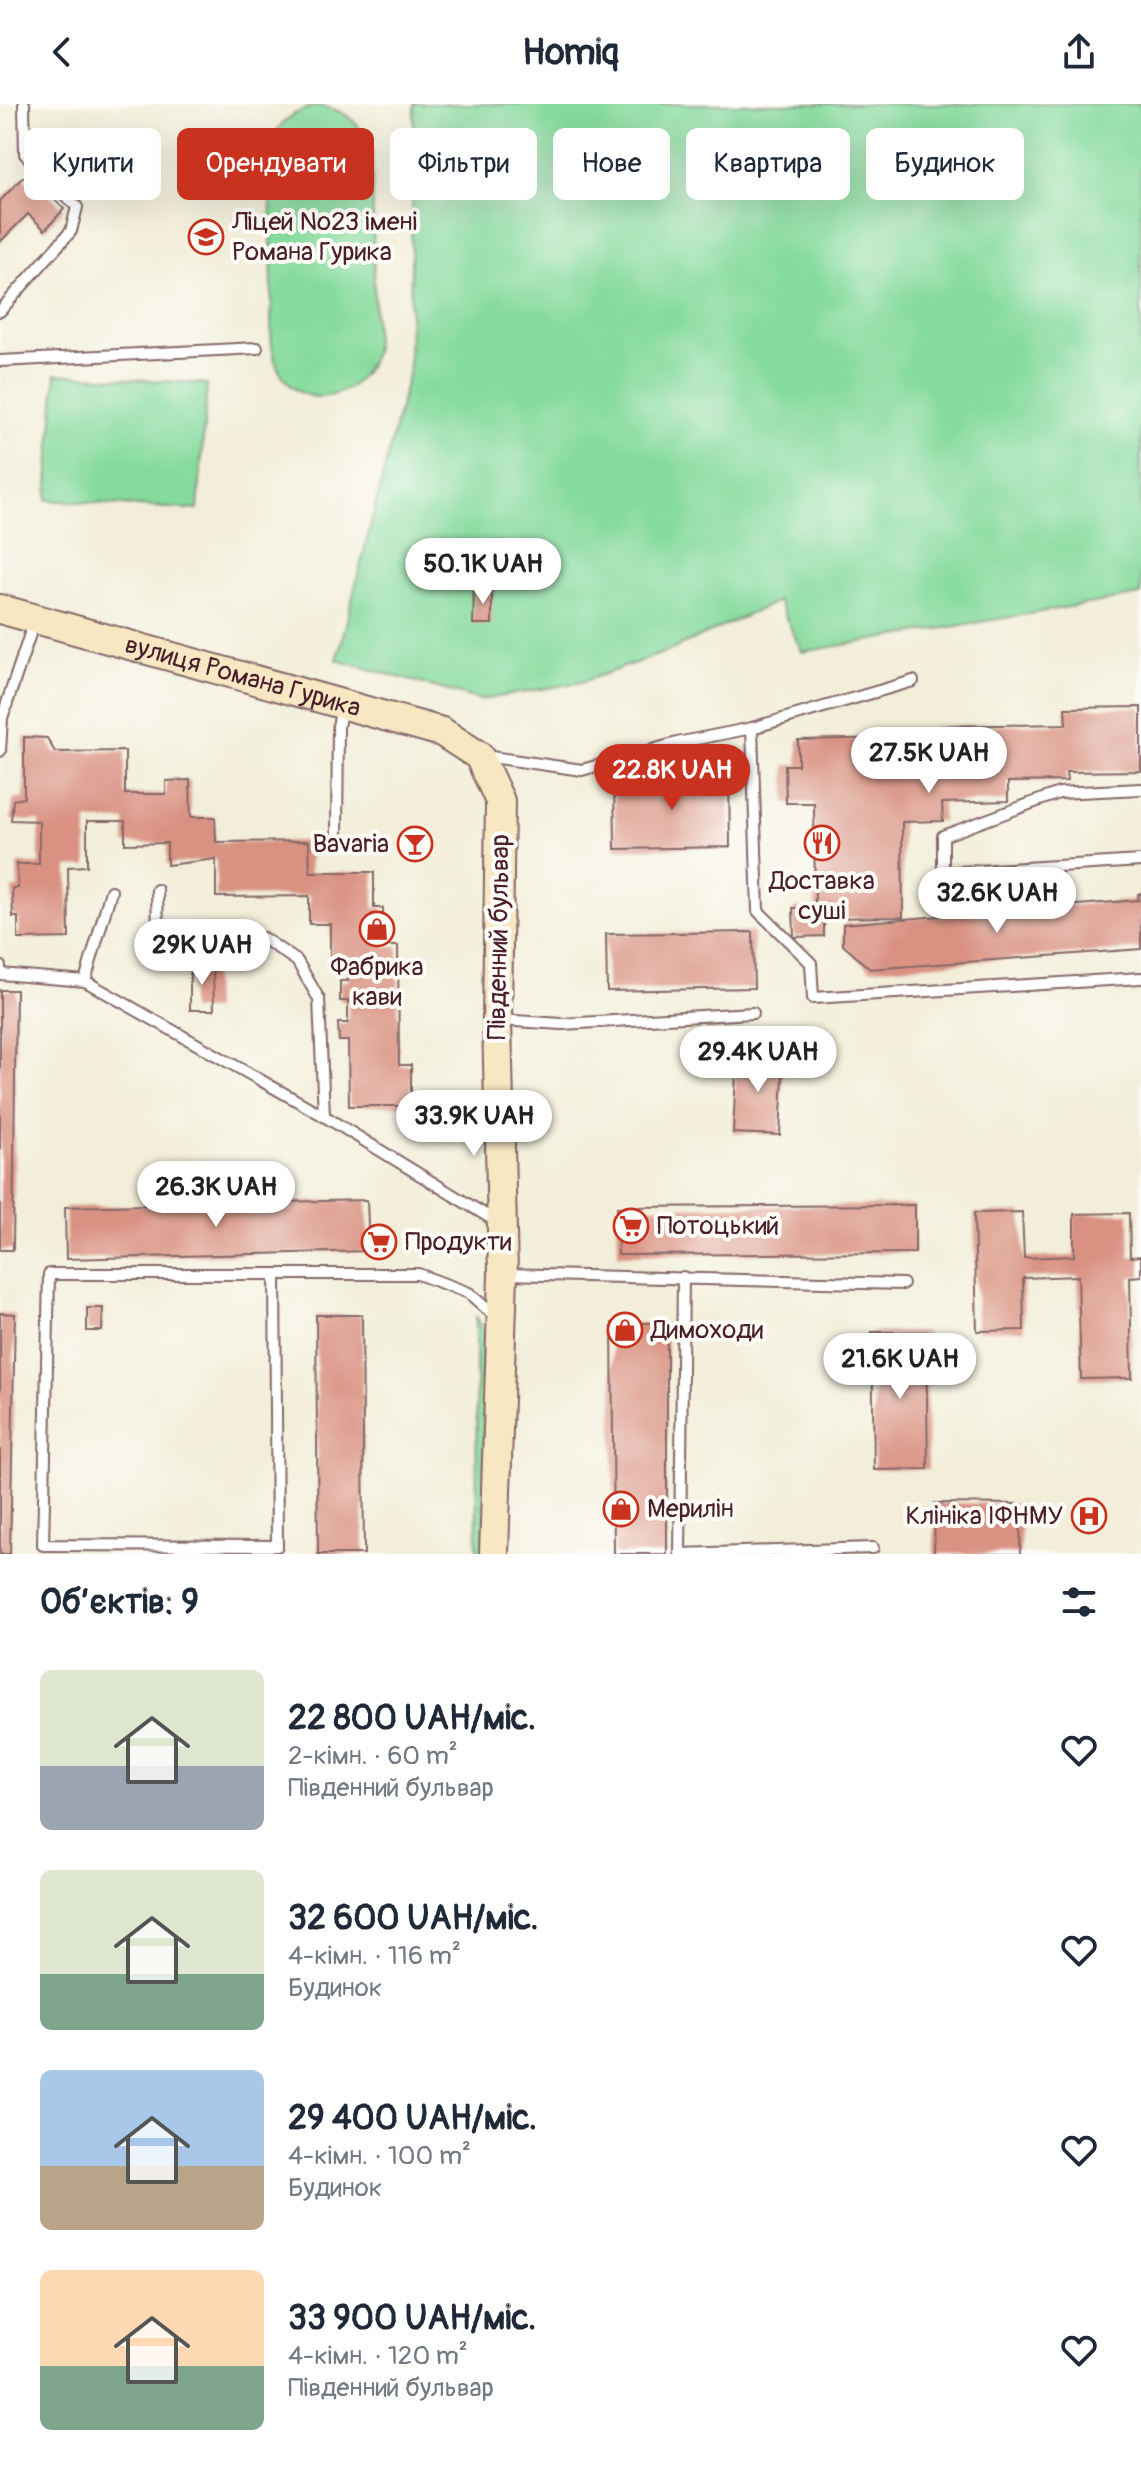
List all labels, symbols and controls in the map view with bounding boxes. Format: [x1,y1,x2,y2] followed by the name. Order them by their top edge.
[40,30,84,74] icon: back
[522,30,619,75] text: Homiq
[1057,30,1101,74] icon: share
[24,128,161,200] chip: Купити
[177,128,374,200] chip: Орендувати
[390,128,537,200] chip: Фільтри
[553,128,670,200] chip: Нове
[686,128,850,200] chip: Квартира
[866,128,1024,200] chip: Будинок
[231,206,417,268] place label: Ліцей №23 імені Романа Гурика
[187,218,225,256] school or university icon: Ліцей №23 імені Романа Гурика
[391,538,575,606] pin: 50.1K UAH
[423,548,543,580] text: 50.1K UAH
[121,629,364,725] street label: вулиця Романа Гурика
[837,727,1021,795] pin: 27.5K UAH
[869,737,989,769] text: 27.5K UAH
[580,744,764,812] pin: 22.8K UAH
[612,754,732,786] text: 22.8K UAH
[803,824,841,862] restaurant icon: Доставка суші
[396,825,434,863] bar icon: Bavaria
[312,828,389,860] place label: Bavaria
[481,834,517,1040] street label: Південний бульвар
[768,865,875,927] place label: Доставка суші
[905,867,1089,935] pin: 32.6K UAH
[936,877,1058,909] text: 32.6K UAH
[358,910,396,948] shop icon: Фабрика кави
[128,919,276,987] pin: 29K UAH
[152,929,252,961] text: 29K UAH
[330,951,424,1013] place label: Фабрика кави
[666,1026,850,1094] pin: 29.4K UAH
[698,1036,818,1068] text: 29.4K UAH
[382,1090,566,1158] pin: 33.9K UAH
[414,1100,534,1132] text: 33.9K UAH
[124,1161,308,1229] pin: 26.3K UAH
[155,1171,277,1203] text: 26.3K UAH
[612,1207,650,1245] supermarket icon: Потоцький
[657,1210,779,1242] place label: Потоцький
[360,1223,398,1261] supermarket icon: Продукти
[405,1226,512,1258] place label: Продукти
[606,1311,644,1349] shop icon: Димоходи
[650,1314,764,1346] place label: Димоходи
[808,1333,992,1401] pin: 21.6K UAH
[841,1343,959,1375] text: 21.6K UAH
[602,1490,640,1528] shop icon: Мерилін
[647,1493,734,1525] place label: Мерилін
[1070,1497,1108,1535] hospital icon: Клініка ІФНМУ
[905,1500,1063,1532] place label: Клініка ІФНМУ
[1057,1580,1101,1624] icon: filters
[40,1581,199,1624] text: Об’єктів: 9
[288,1697,536,1740] text: 22 800 UAH/міс.
[104,1702,200,1798] icon: home
[1057,1728,1101,1772] icon: heart
[288,1740,458,1772] text: 2-кімн. · 60 m²
[288,1772,494,1804] text: Південний бульвар
[288,1897,538,1940] text: 32 600 UAH/міс.
[104,1902,200,1998] icon: home
[1057,1928,1101,1972] icon: heart
[288,1940,461,1972] text: 4-кімн. · 116 m²
[288,1972,382,2004] text: Будинок
[288,2097,537,2140] text: 29 400 UAH/міс.
[104,2102,200,2198] icon: home
[1057,2128,1101,2172] icon: heart
[288,2140,471,2172] text: 4-кімн. · 100 m²
[288,2172,382,2204] text: Будинок
[288,2297,536,2340] text: 33 900 UAH/міс.
[104,2302,200,2398] icon: home
[1057,2328,1101,2372] icon: heart
[288,2340,468,2372] text: 4-кімн. · 120 m²
[288,2372,494,2404] text: Південний бульвар

